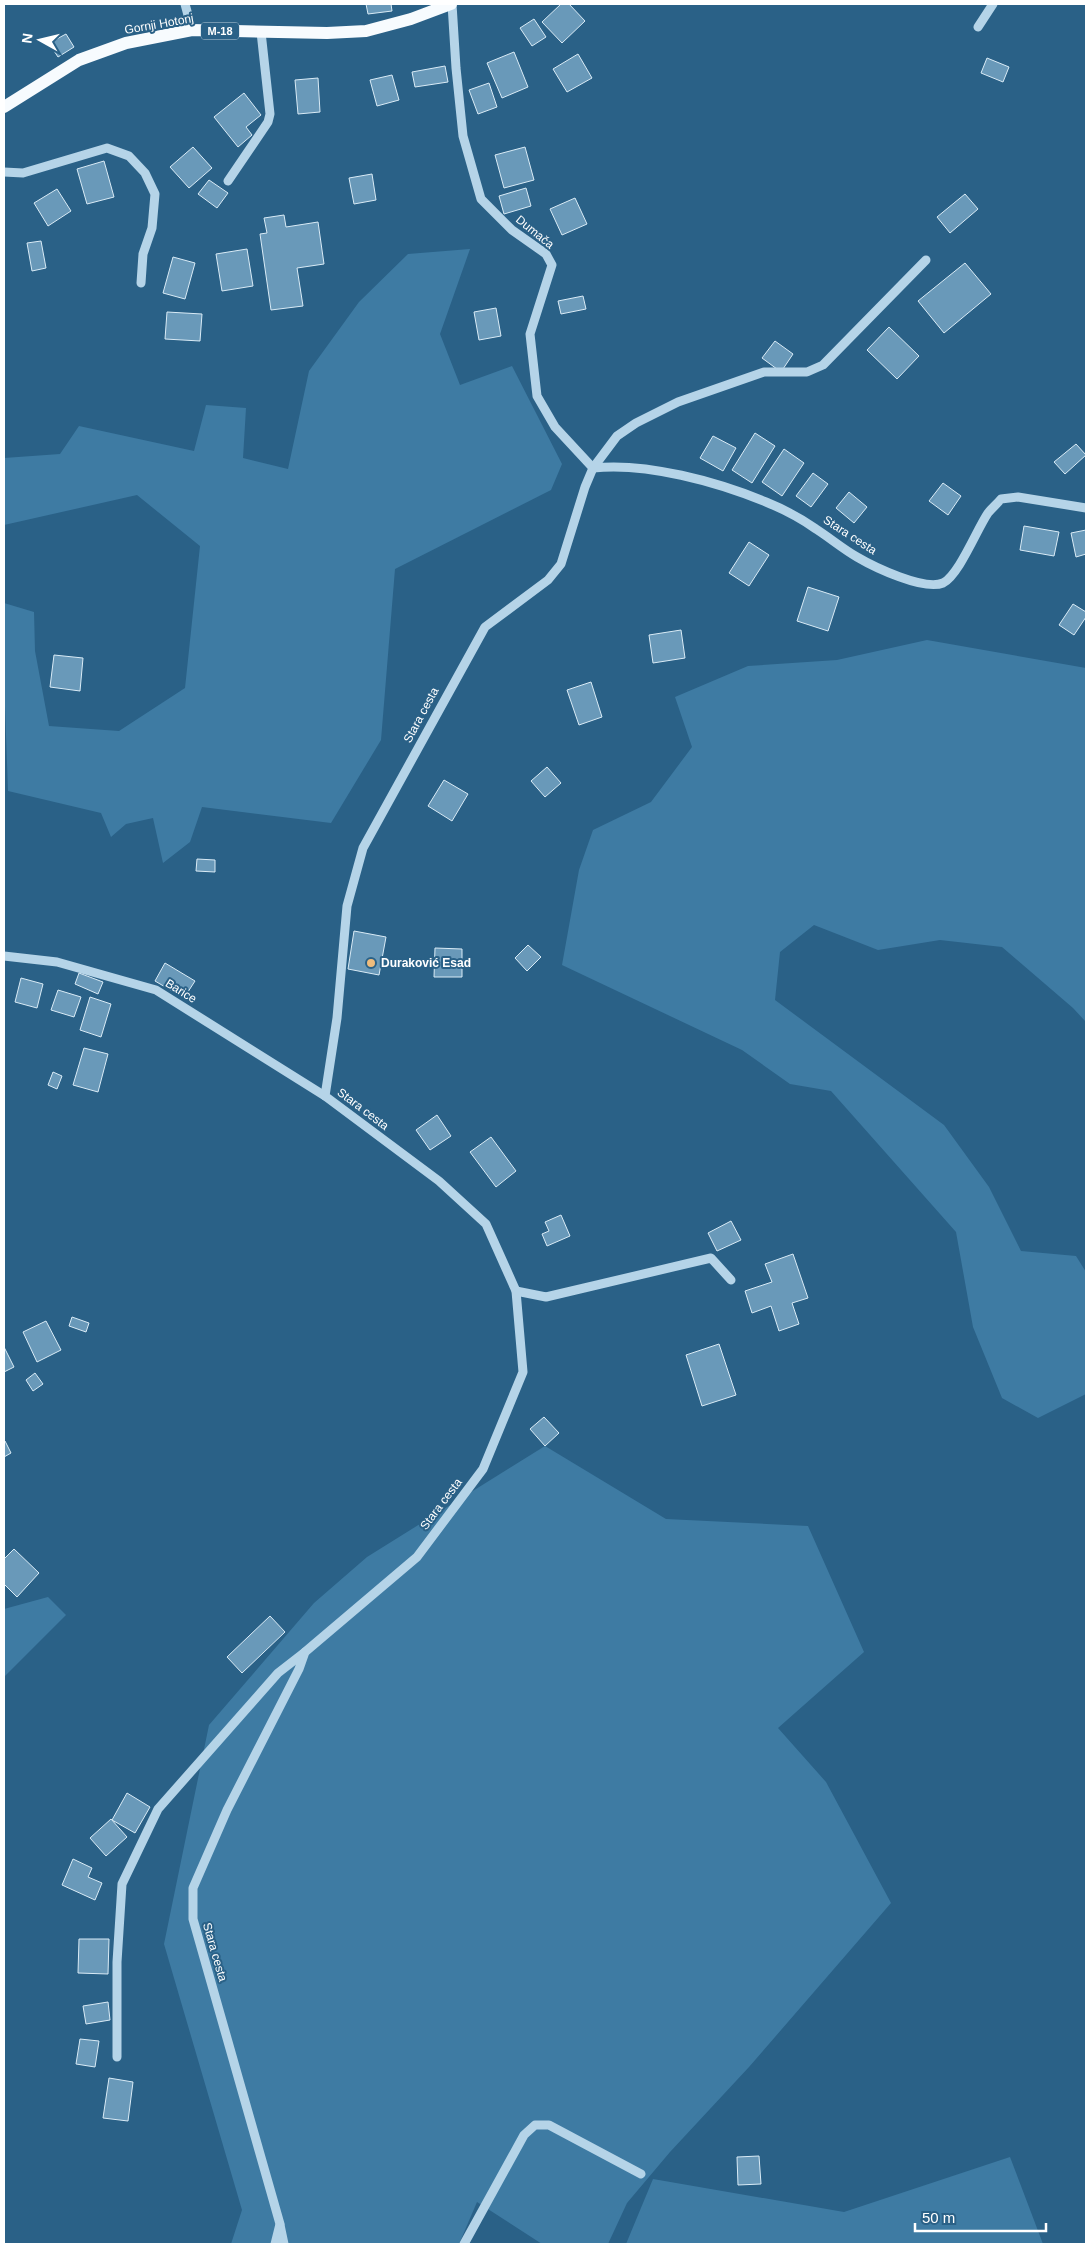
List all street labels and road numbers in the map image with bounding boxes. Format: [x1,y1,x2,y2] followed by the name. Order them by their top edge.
[123,11,195,37] street label: Gornji Hotonj
[201,22,239,40] road number: M-18
[513,212,557,252] street label: Dumača
[821,513,880,558] street label: Stara cesta
[401,685,442,745] street label: Stara cesta
[163,976,199,1006] street label: Barice
[335,1085,392,1133] street label: Stara cesta
[417,1475,465,1532] street label: Stara cesta
[200,1921,230,1983] street label: Stara cesta

